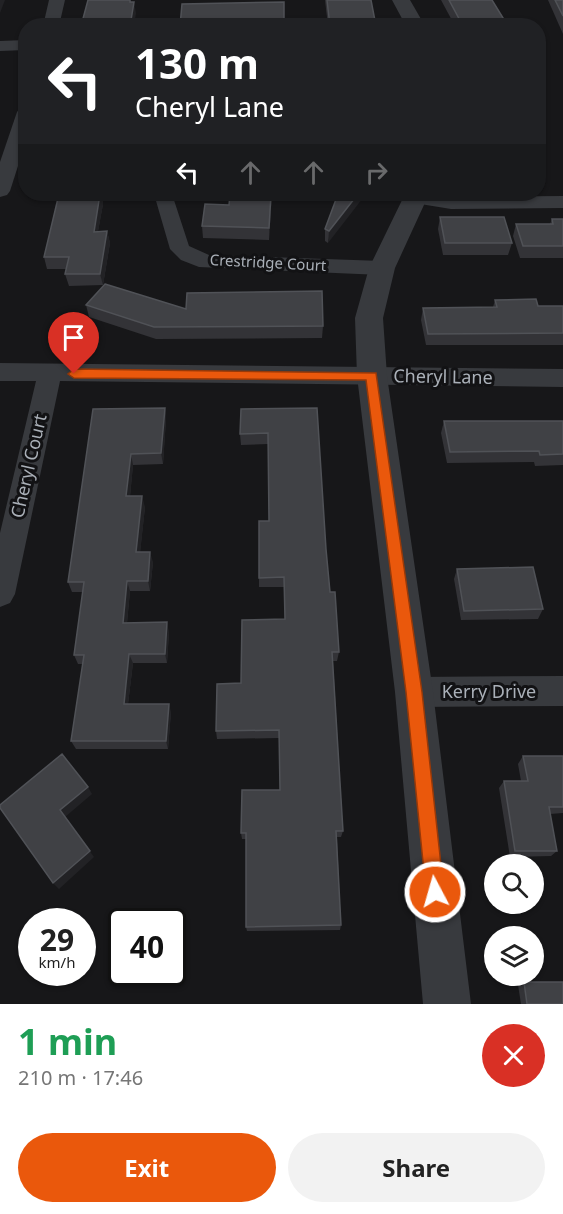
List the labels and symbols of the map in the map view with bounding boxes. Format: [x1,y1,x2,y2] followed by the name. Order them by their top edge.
[209,249,327,275] street label: Crestridge Court
[48,312,99,374] pin
[393,363,493,389] street label: Cheryl Lane
[4,411,52,520] street label: Cheryl Court
[442,679,536,703] street label: Kerry Drive
[403,860,467,924] position arrow
[108,908,186,986] speed limit sign: 40

